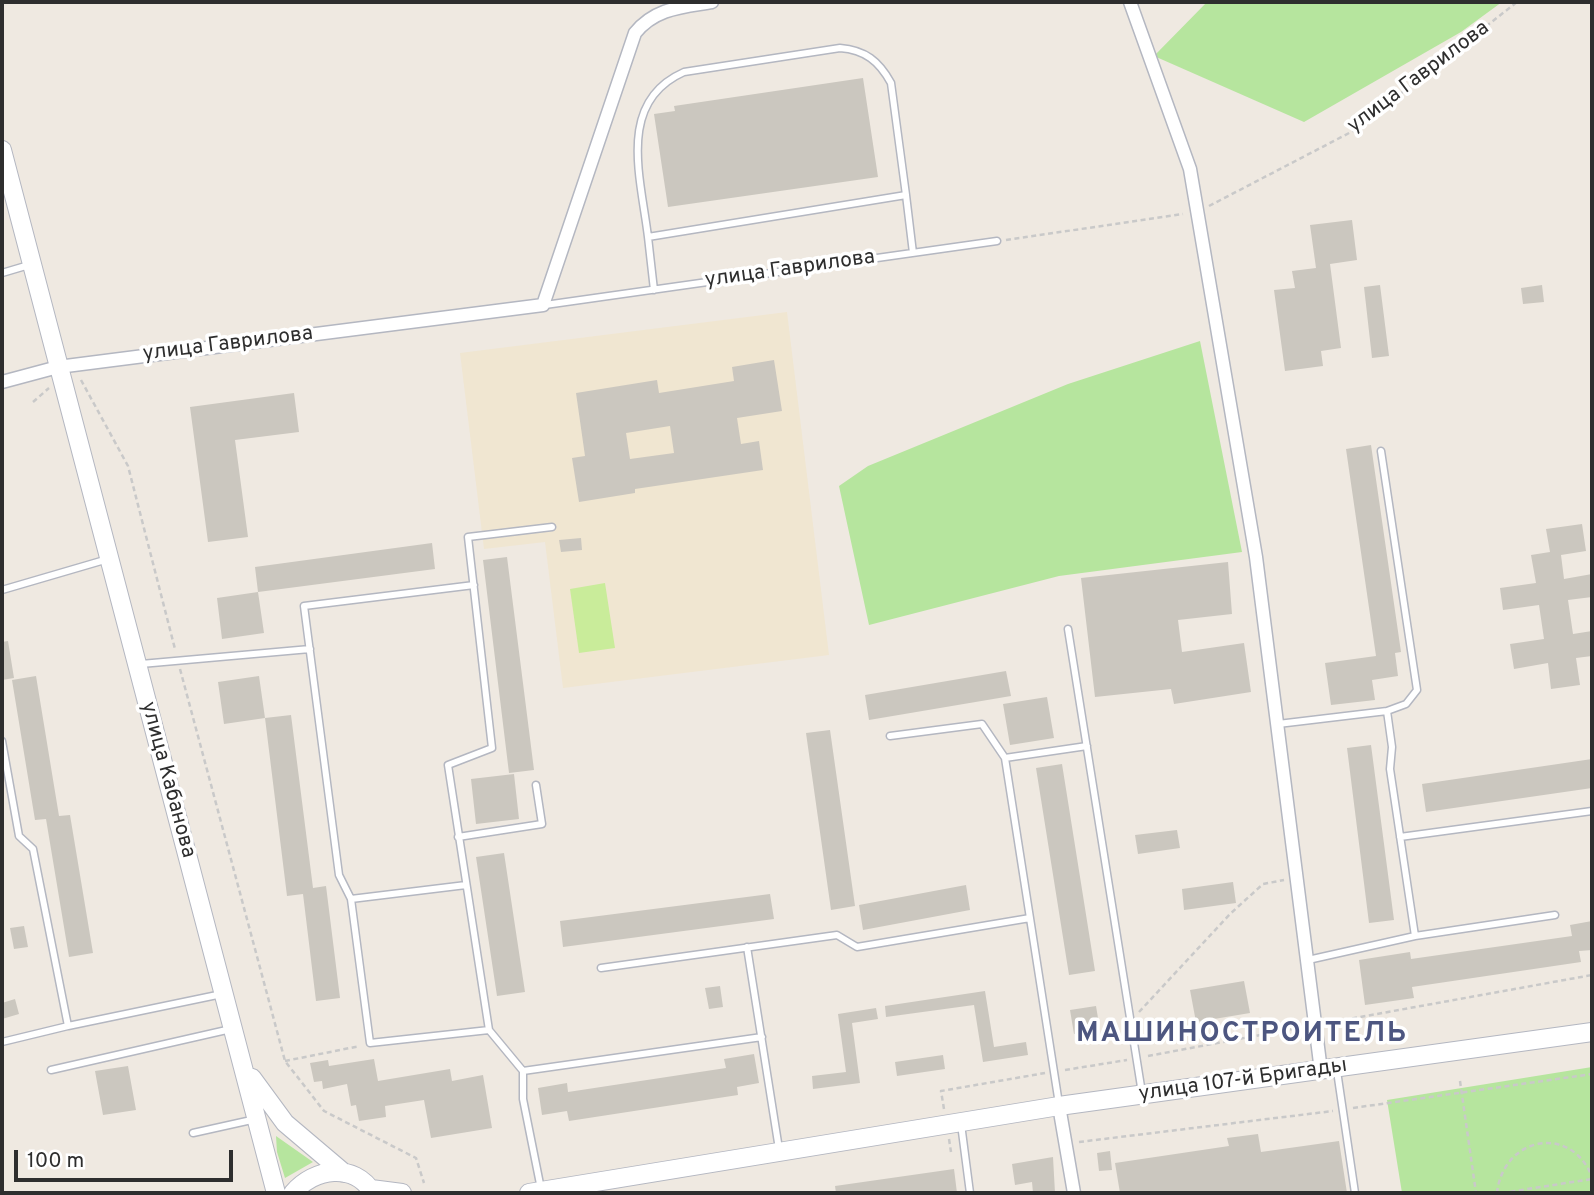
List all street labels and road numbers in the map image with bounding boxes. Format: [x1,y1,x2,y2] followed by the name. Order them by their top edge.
[1343,16,1495,140] street label: улица Гаврилова
[704,246,876,294] street label: улица Гаврилова
[142,322,314,368] street label: улица Гаврилова
[134,699,200,861] street label: улица Кабанова
[1137,1054,1349,1108] street label: улица 107-й Бригады

